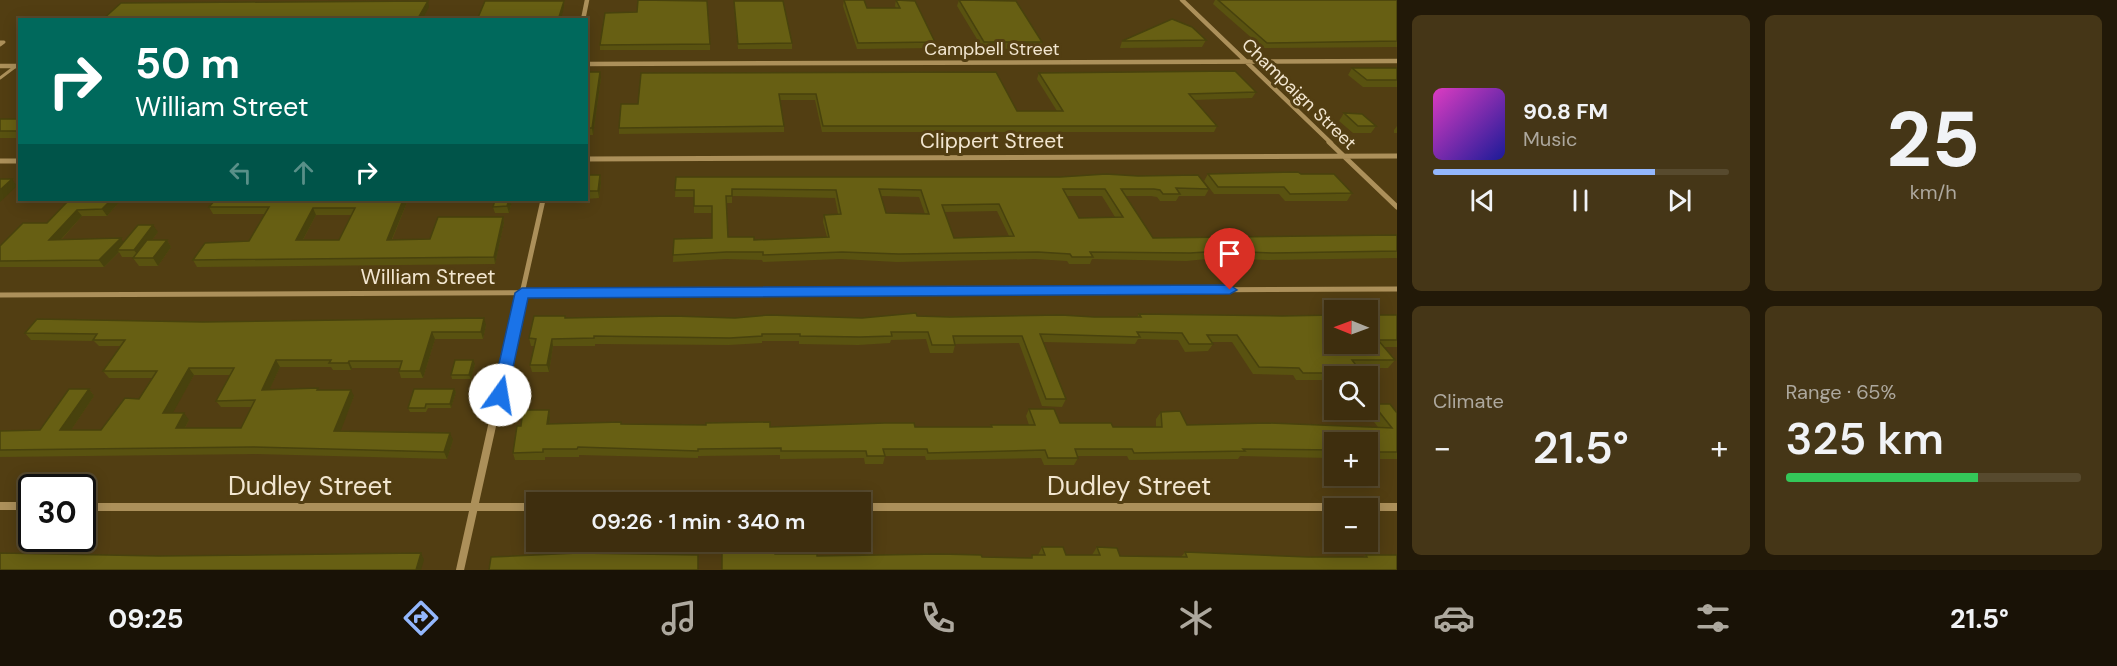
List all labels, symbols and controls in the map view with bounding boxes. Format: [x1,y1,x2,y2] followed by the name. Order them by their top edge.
[1236,33,1362,155] street label: Champaign Street
[135,36,240,91] text: 50 m
[924,37,1060,61] street label: Campbell Street
[36,42,114,120] icon: right
[135,89,309,124] text: William Street
[1886,89,1980,190] text: 25
[1523,97,1608,126] text: 90.8 FM
[1523,126,1578,152] text: Music
[920,127,1064,155] street label: Clippert Street
[224,156,257,189] icon: left
[287,156,320,189] icon: ahead
[350,156,383,189] icon: right
[1910,179,1957,205] text: km/h
[1466,184,1499,217] icon: previous
[1564,184,1597,217] icon: pause
[1663,184,1696,217] icon: next
[1204,228,1255,290] pin
[1213,237,1246,270] icon: arrive
[360,263,496,291] street label: William Street
[1324,300,1378,354] north arrow
[1324,300,1378,552] map controls
[468,363,532,427] position arrow
[1324,366,1378,420] button: search
[1786,379,1896,405] text: Range · 65%
[1433,388,1504,414] text: Climate
[1786,409,1944,468] text: 325 km
[1533,418,1629,477] text: 21.5°
[1433,426,1451,469] text: −
[1710,426,1729,469] text: +
[1324,432,1378,486] button: +
[228,469,392,503] street label: Dudley Street
[1047,469,1211,503] street label: Dudley Street
[18,474,96,552] speed limit sign: 30
[1324,498,1378,552] button: −
[592,507,805,536] text: 09:26 · 1 min · 340 m
[400,597,442,639] icon: directions
[658,597,700,639] icon: music
[917,597,959,639] icon: phone
[1175,597,1217,639] icon: climate
[1433,597,1475,639] icon: car
[1692,597,1734,639] icon: filters
[108,601,184,636] text: 09:25
[1950,601,2009,636] text: 21.5°

